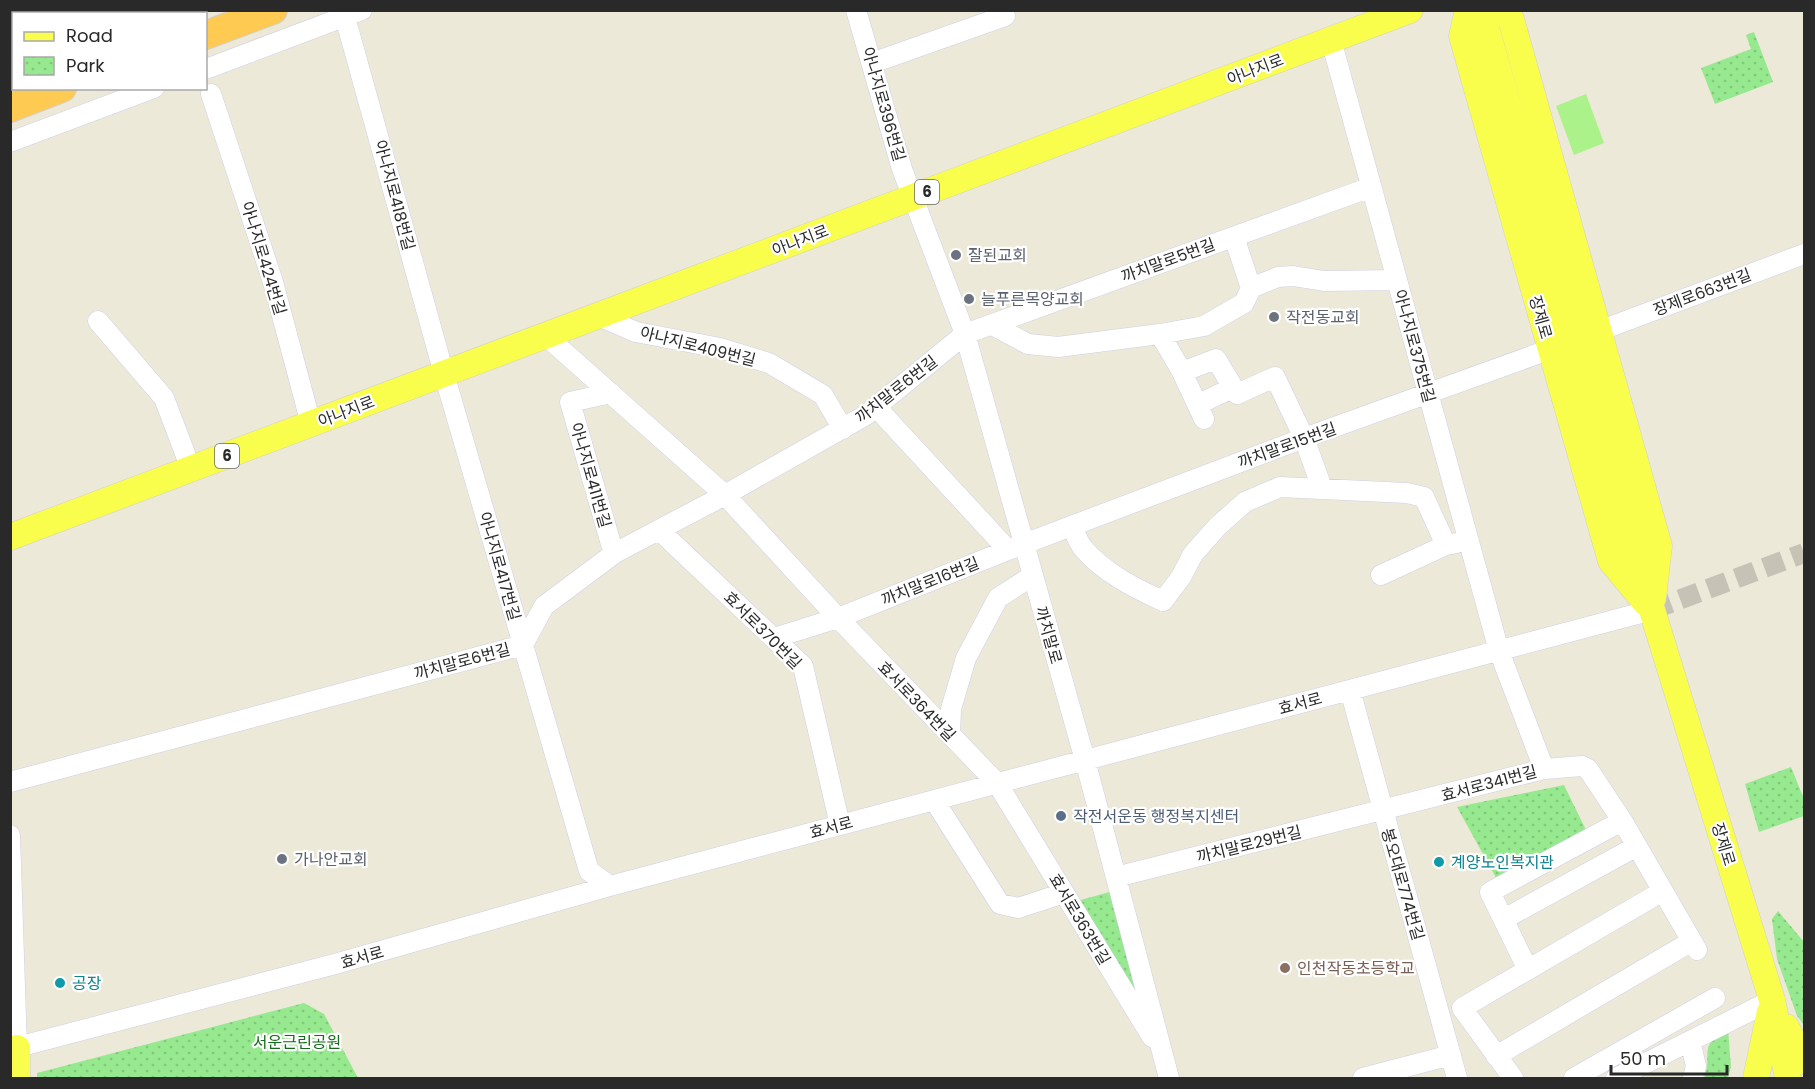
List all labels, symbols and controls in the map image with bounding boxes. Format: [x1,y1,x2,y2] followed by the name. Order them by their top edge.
[12,12,207,90] legend
[66,23,113,48] text: Road
[856,44,911,164] street label: 아나지로396번길
[1224,48,1287,91] street label: 아나지로
[66,53,105,78] text: Park
[369,137,420,253] street label: 아나지로418번길
[915,180,939,204] road number: 6
[235,199,292,318] street label: 아나지로424번길
[769,219,832,262] street label: 아나지로
[1118,233,1218,288] street label: 까치말로5번길
[968,244,1027,267] place label: 잘된교회
[949,248,963,262] marker: 잘된교회
[1650,263,1755,322] street label: 장제로663번길
[1388,287,1441,405] street label: 아나지로375번길
[981,288,1084,311] place label: 늘푸른목양교회
[962,292,976,306] marker: 늘푸른목양교회
[1523,293,1558,342] street label: 장제로
[1286,306,1360,329] place label: 작전동교회
[1267,310,1281,324] marker: 작전동교회
[638,321,758,372] street label: 아나지로409번길
[850,350,942,429] street label: 까치말로6번길
[315,390,378,433] street label: 아나지로
[1235,417,1340,474] street label: 까치말로15번길
[564,420,617,531] street label: 아나지로411번길
[215,444,239,468] road number: 6
[473,509,526,623] street label: 아나지로417번길
[878,551,983,612] street label: 까치말로16번길
[719,586,807,674] street label: 효서로370번길
[1029,604,1068,667] street label: 까치말로
[412,638,513,685] street label: 까치말로6번길
[873,656,961,746] street label: 효서로364번길
[1276,687,1325,720] street label: 효서로
[1439,760,1540,807] street label: 효서로341번길
[1073,805,1239,828] place label: 작전서운동 행정복지센터
[1054,809,1068,823] marker: 작전서운동 행정복지센터
[807,811,856,844] street label: 효서로
[1194,820,1304,869] street label: 까치말로29번길
[1706,820,1741,869] street label: 장제로
[1375,825,1430,943] street label: 봉오대로774번길
[294,848,368,871] place label: 가나안교회
[1451,851,1554,874] place label: 계양노인복지관
[275,852,289,866] marker: 가나안교회
[1432,855,1446,869] marker: 계양노인복지관
[1043,869,1116,969] street label: 효서로363번길
[338,940,387,975] street label: 효서로
[1297,957,1415,980] place label: 인천작동초등학교
[1278,961,1292,975] marker: 인천작동초등학교
[72,972,102,995] place label: 공장
[53,976,67,990] marker: 공장
[253,1031,341,1054] park label: 서운근린공원
[1611,1038,1726,1076] scale bar
[1620,1046,1666,1071] text: 50 m

